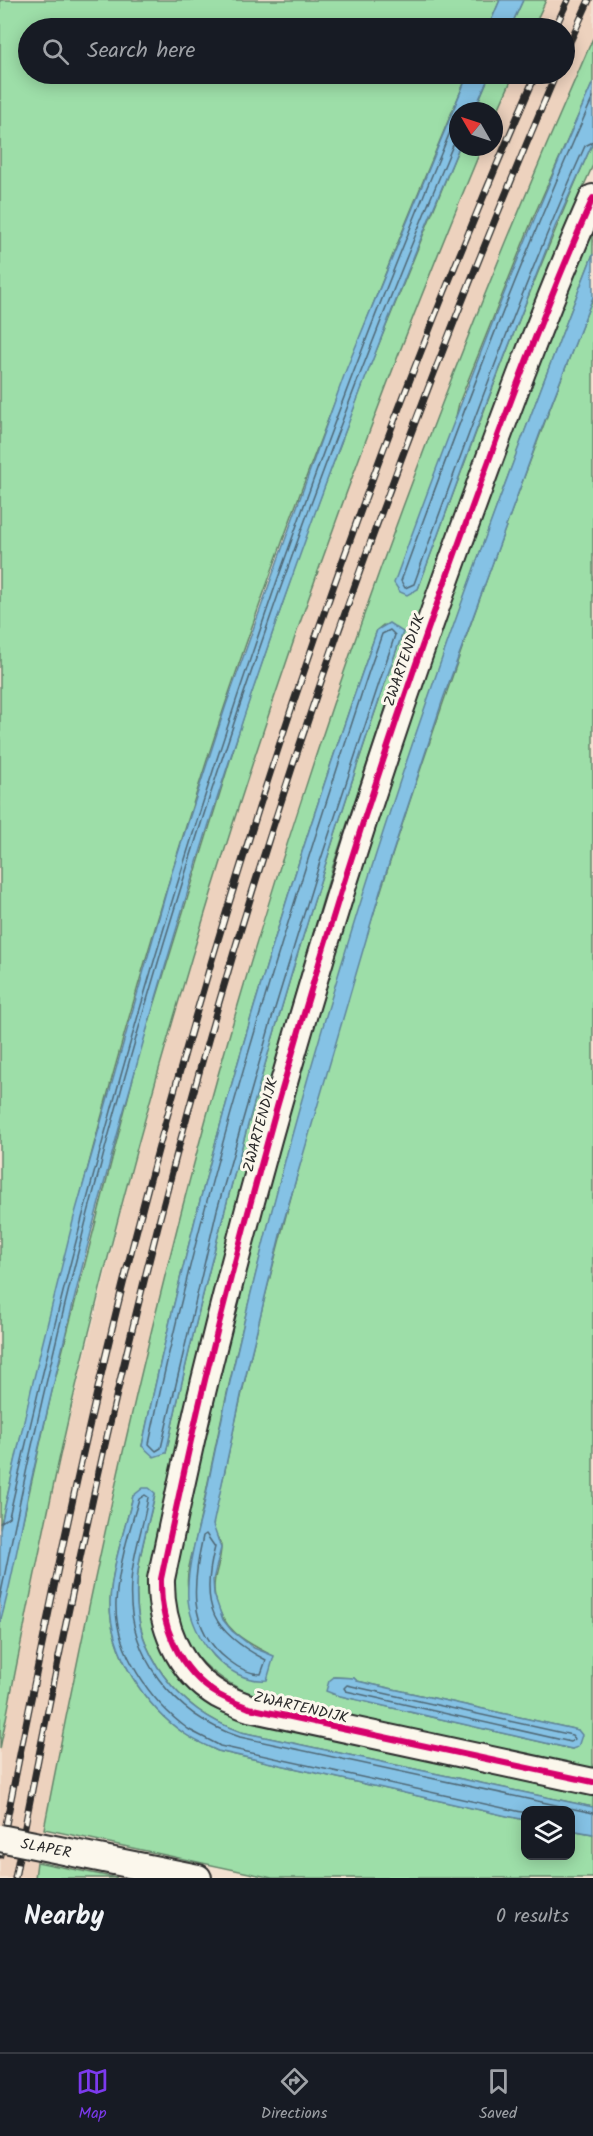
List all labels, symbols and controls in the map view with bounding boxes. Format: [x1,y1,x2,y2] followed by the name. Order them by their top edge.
[18,18,575,84] search box
[87,34,195,69] text: Search here
[39,35,72,68] icon: search
[449,102,503,156] north arrow
[378,611,432,710] street label: ZWARTENDIJK
[237,1076,285,1175] street label: ZWARTENDIJK
[251,1685,350,1731] street label: ZWARTENDIJK
[521,1806,575,1860] map controls
[521,1806,575,1860] button: layers
[19,1832,73,1866] street label: SLAPER
[24,1896,104,1938] text: Nearby
[496,1901,569,1933] text: 0 results
[76,2065,109,2126] tab: Map
[261,2065,327,2126] tab: Directions
[479,2065,517,2126] tab: Saved

